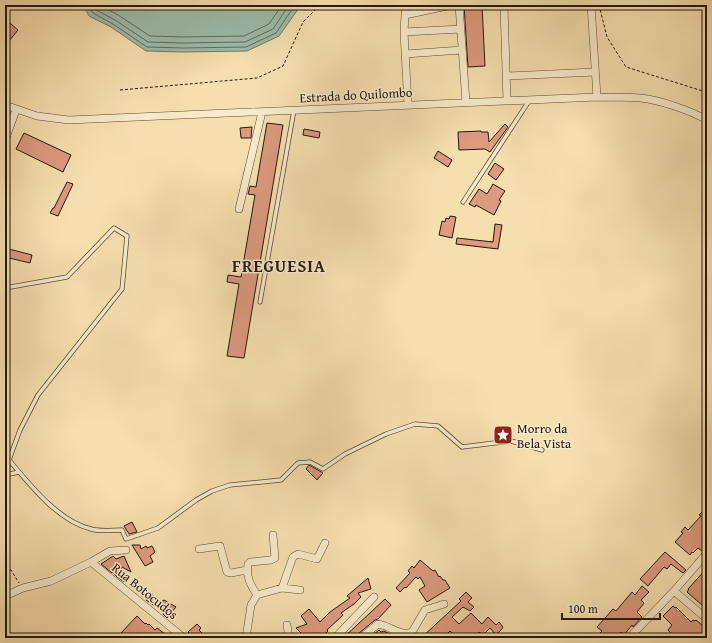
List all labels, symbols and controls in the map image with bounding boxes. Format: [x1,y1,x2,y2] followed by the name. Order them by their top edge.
[299,83,413,107] street label: Estrada do Quilombo
[232,253,326,278] district label: FREGUESIA
[517,419,572,453] place label: Morro da Bela Vista
[492,424,514,446] place icon: Morro da Bela Vista
[108,558,182,624] street label: Rua Botocudos
[562,595,660,621] scale bar
[568,600,598,617] text: 100 m

